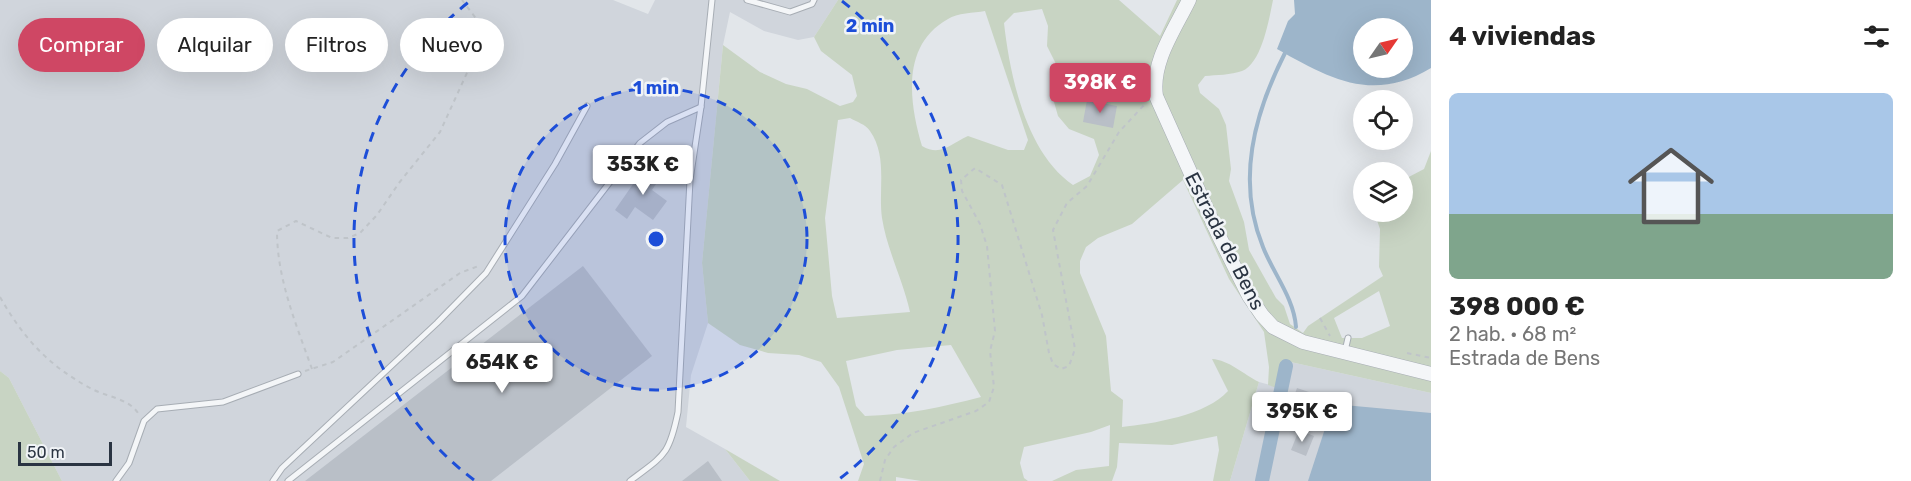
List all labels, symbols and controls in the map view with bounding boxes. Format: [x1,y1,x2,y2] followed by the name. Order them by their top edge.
[846,15,894,37] text: 2 min
[18,18,145,72] chip: Comprar
[157,18,273,72] chip: Alquilar
[285,18,388,72] chip: Filtros
[400,18,504,72] chip: Nuevo
[1353,18,1413,78] north arrow
[1353,18,1413,222] map controls
[1860,20,1893,53] icon: filters
[1449,21,1596,52] text: 4 viviendas
[1051,63,1149,114] pin: 398K €
[1064,70,1136,94] text: 398K €
[633,77,679,99] text: 1 min
[1353,90,1413,150] button: locate
[1617,132,1725,240] icon: home
[594,145,692,196] pin: 353K €
[607,152,679,176] text: 353K €
[1353,162,1413,222] button: layers
[1180,168,1270,314] street label: Estrada de Bens
[646,229,666,249] centre of rings
[1449,291,1585,322] text: 398 000 €
[1449,322,1576,346] text: 2 hab. · 68 m²
[453,343,551,394] pin: 654K €
[1449,346,1600,370] text: Estrada de Bens
[466,350,538,374] text: 654K €
[1253,392,1351,443] pin: 395K €
[1266,399,1338,423] text: 395K €
[18,439,112,466] scale bar
[27,443,65,462] text: 50 m

